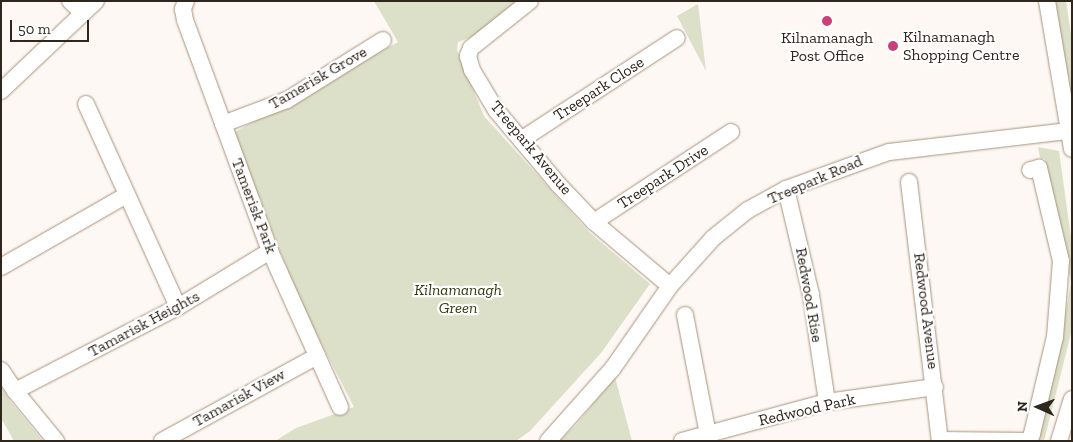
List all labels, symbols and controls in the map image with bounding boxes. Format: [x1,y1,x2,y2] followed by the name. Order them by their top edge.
[12,10,91,42] scale bar
[821,15,833,27] marker: Kilnamanagh Post Office
[18,20,51,38] text: 50 m
[903,27,1020,65] place label: Kilnamanagh Shopping Centre
[781,28,873,66] place label: Kilnamanagh Post Office
[887,40,899,52] marker: Kilnamanagh Shopping Centre
[266,42,370,114] street label: Tamerisk Grove
[550,53,648,125] street label: Treepark Close
[486,97,576,199] street label: Treepark Avenue
[614,141,712,213] street label: Treepark Drive
[765,151,865,209] street label: Treepark Road
[227,156,281,256] street label: Tamerisk Park
[791,246,827,344] street label: Redwood Rise
[909,252,943,370] street label: Redwood Avenue
[414,280,502,318] park label: Kilnamanagh Green
[85,287,203,361] street label: Tamarisk Heights
[189,365,289,431] street label: Tamarisk View
[1013,382,1063,432] north arrow
[757,390,857,430] street label: Redwood Park
[1014,401,1031,412] text: N

